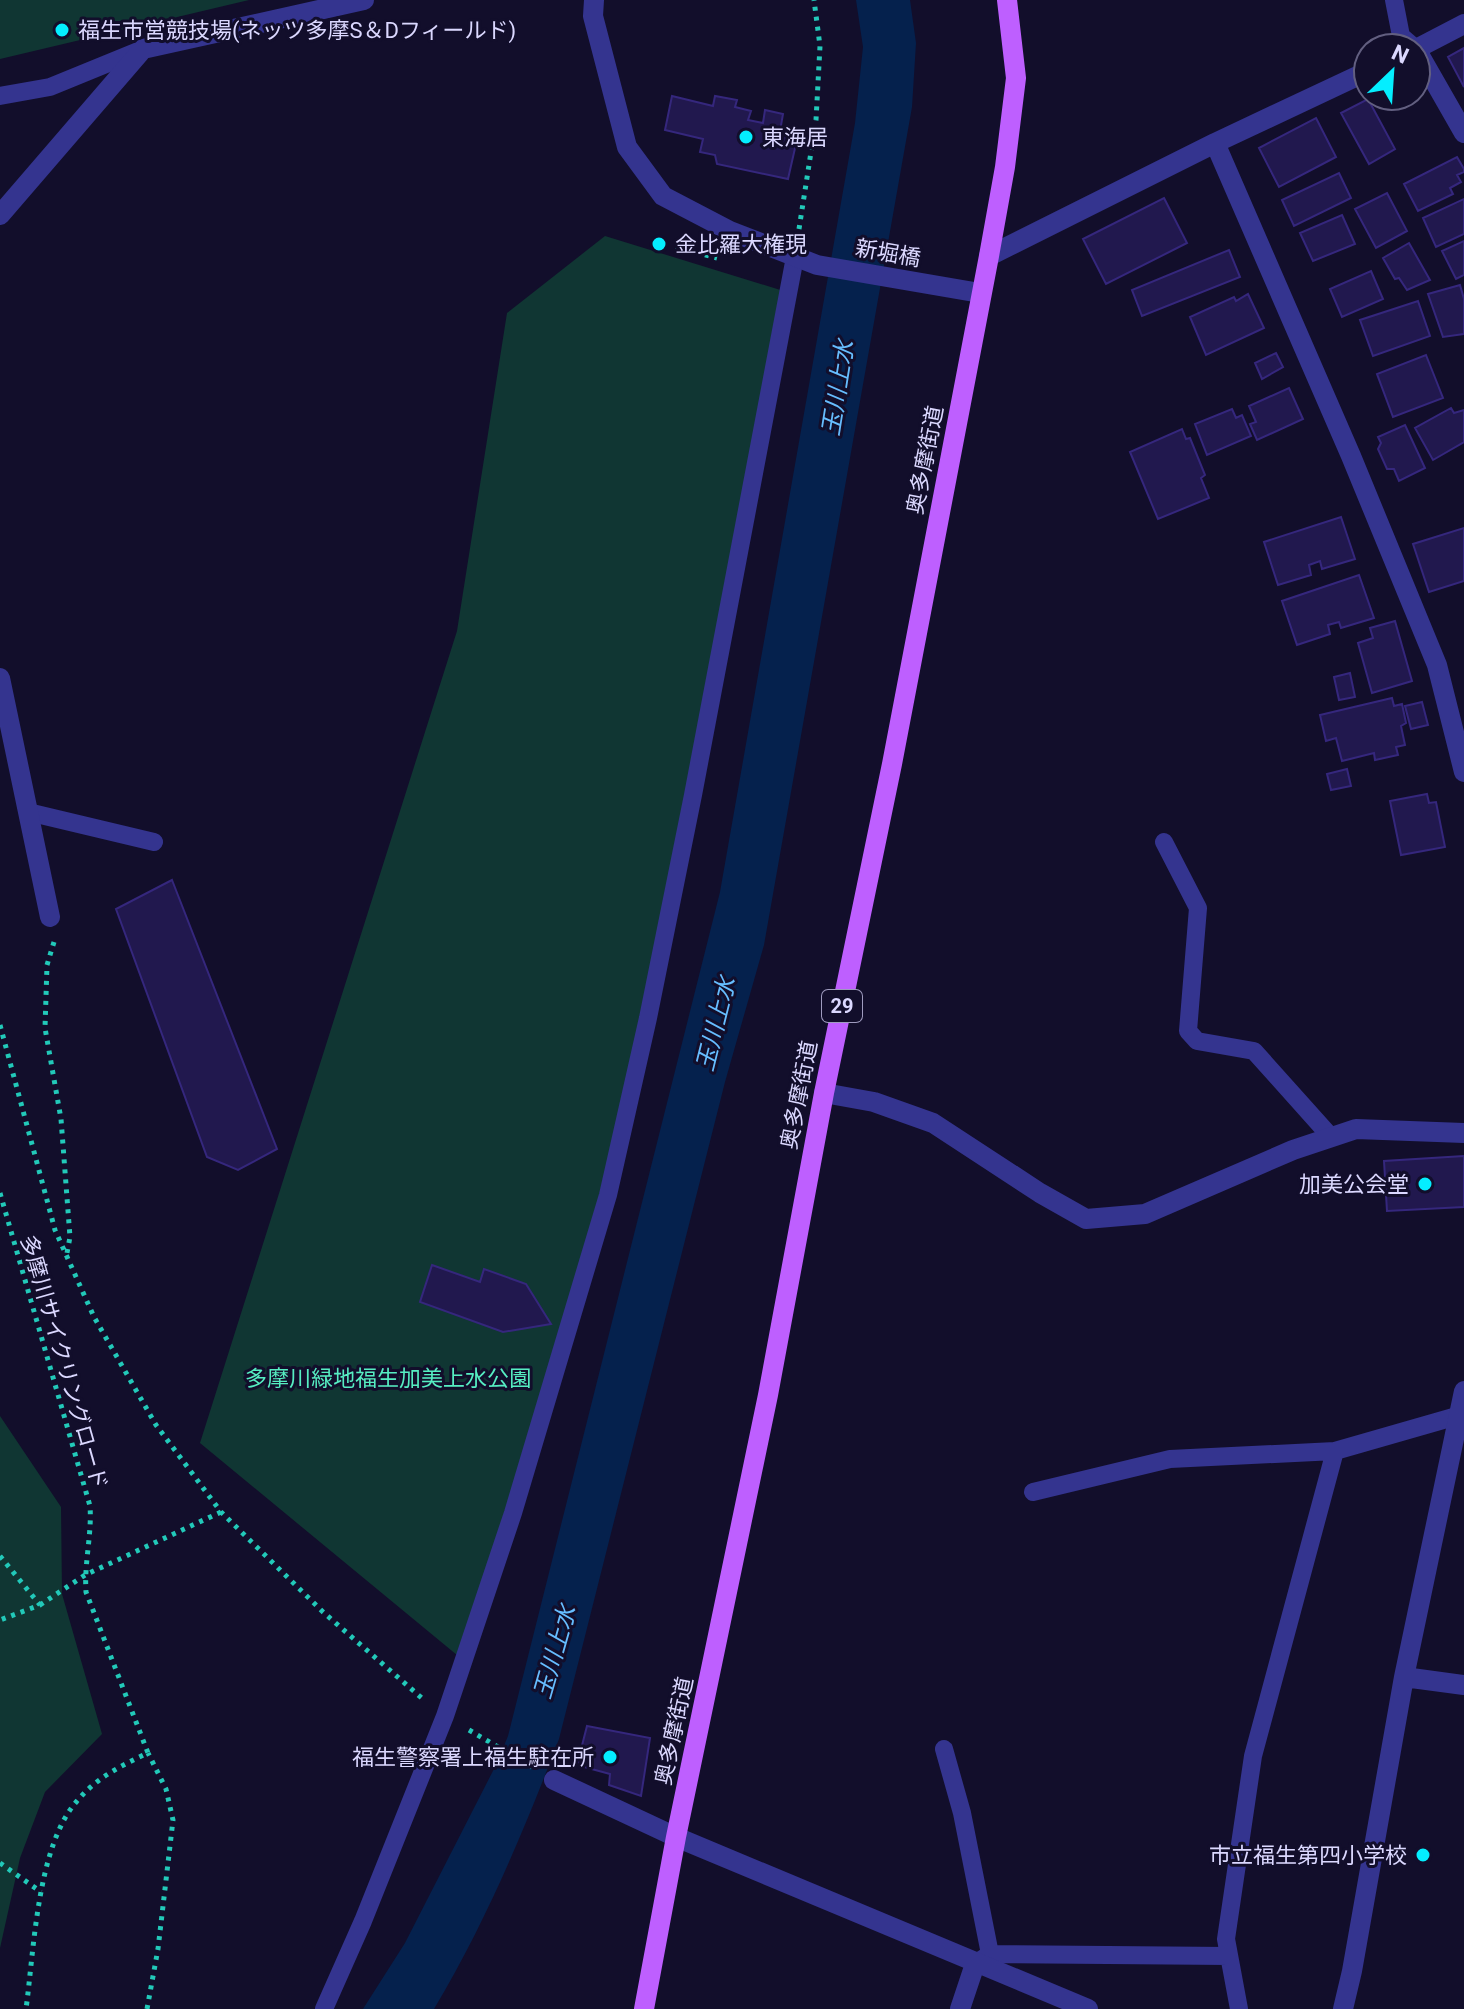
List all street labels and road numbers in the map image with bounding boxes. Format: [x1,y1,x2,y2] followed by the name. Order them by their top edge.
[853,235,923,271] street label: 新堀橋
[902,404,948,516] street label: 奥多摩街道
[822,990,862,1022] road number: 29
[776,1039,822,1151] street label: 奥多摩街道
[16,1232,112,1492] street label: 多摩川サイクリングロード
[650,1675,698,1787] street label: 奥多摩街道

